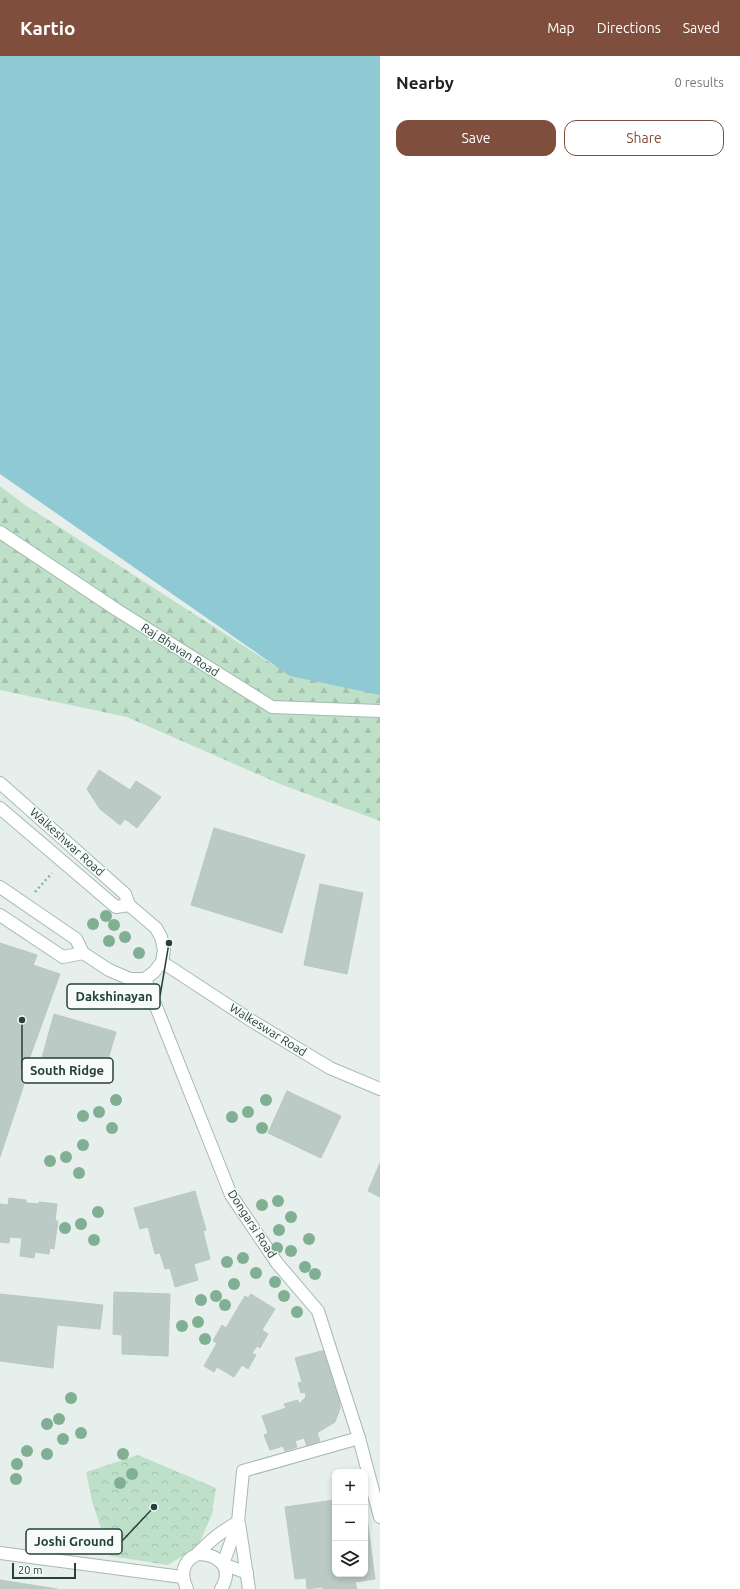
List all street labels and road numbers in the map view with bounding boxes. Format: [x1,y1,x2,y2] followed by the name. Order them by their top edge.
[139,620,222,679] street label: Raj Bhavan Road
[28,805,107,878] street label: Walkeshwar Road
[227,1001,309,1058] street label: Walkeswar Road
[226,1187,279,1260] street label: Dongarsi Road

